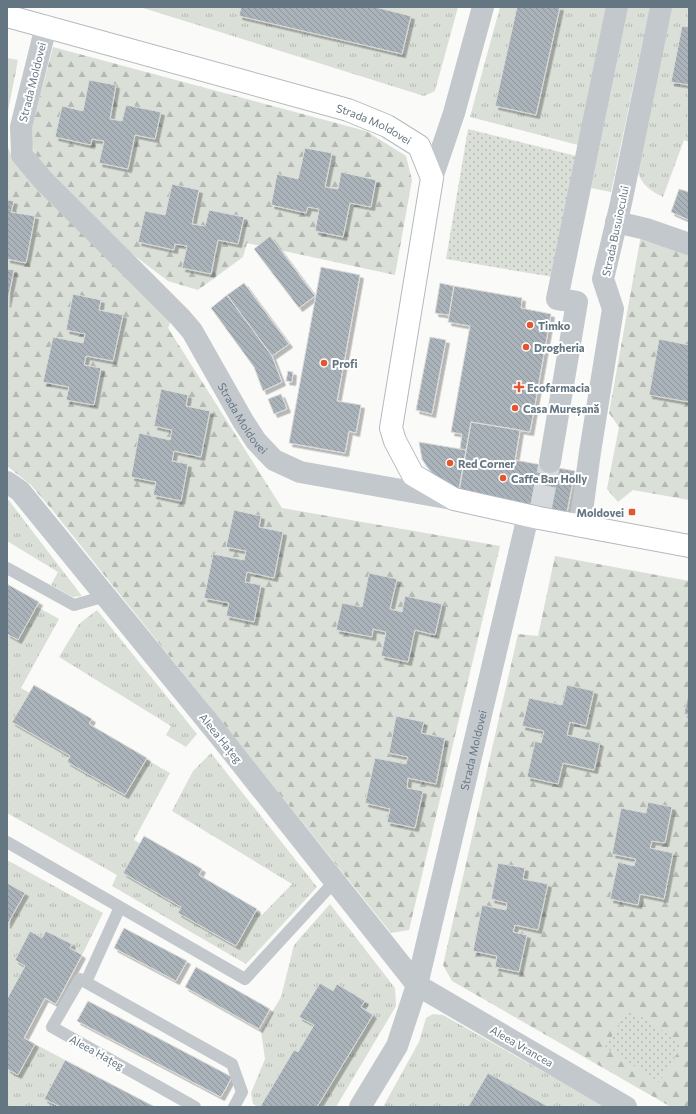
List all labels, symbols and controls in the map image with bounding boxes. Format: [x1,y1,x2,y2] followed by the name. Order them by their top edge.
[16,41,48,123] street label: Strada Moldovei
[335,101,414,146] street label: Strada Moldovei
[599,184,631,277] street label: Strada Busuiocului
[538,319,571,332] place label: Timko
[525,320,535,330] marker: Timko
[534,341,585,354] place label: Drogheria
[521,342,531,352] marker: Drogheria
[332,357,358,370] place label: Profi
[319,358,329,368] marker: Profi
[216,380,271,456] street label: Strada Moldovei
[527,381,590,394] place label: Ecofarmacia
[514,382,524,392] marker: Ecofarmacia
[523,402,600,416] place label: Casa Mureșană
[510,403,520,413] marker: Casa Mureșană
[458,457,515,470] place label: Red Corner
[445,458,455,468] marker: Red Corner
[511,472,587,485] place label: Caffe Bar Holly
[498,473,508,483] marker: Caffe Bar Holly
[577,506,624,519] place label: Moldovei
[627,507,637,517] marker: Moldovei
[457,709,488,791] street label: Strada Moldovei
[196,711,245,766] street label: Aleea Hațeg
[488,1023,556,1069] street label: Aleea Vrancea
[67,1032,126,1073] street label: Aleea Hațeg

